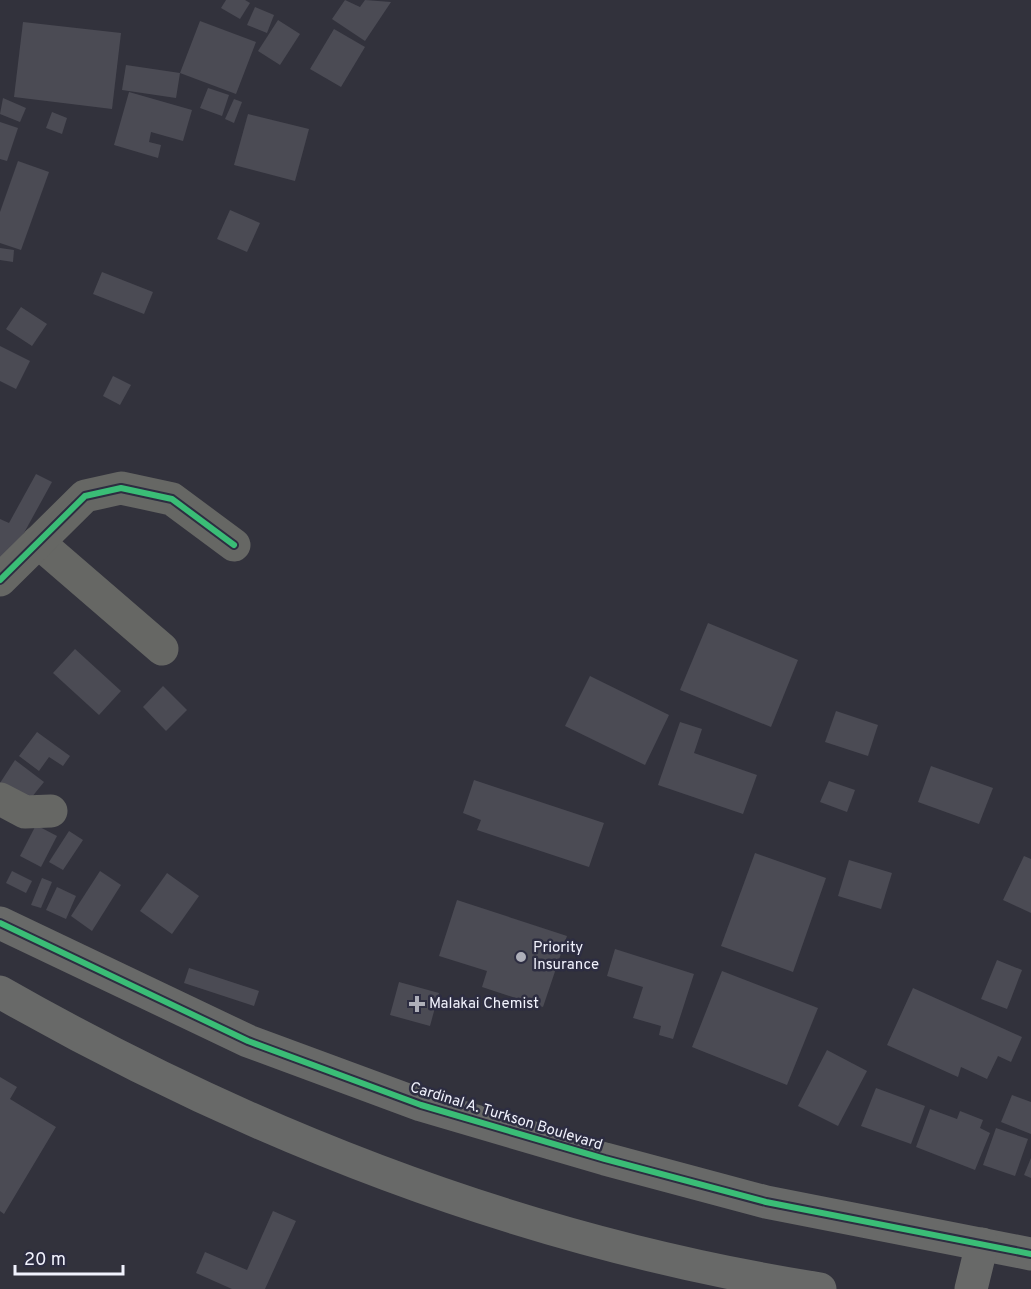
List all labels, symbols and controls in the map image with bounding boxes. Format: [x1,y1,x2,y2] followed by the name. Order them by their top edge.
[533,939,599,975] place label: Priority Insurance
[514,950,528,964] marker: Priority Insurance
[429,995,539,1014] place label: Malakai Chemist
[410,997,424,1011] marker: Malakai Chemist
[407,1079,605,1155] street label: Cardinal A. Turkson Boulevard
[15,1238,123,1276] scale bar
[24,1249,66,1272] text: 20 m

